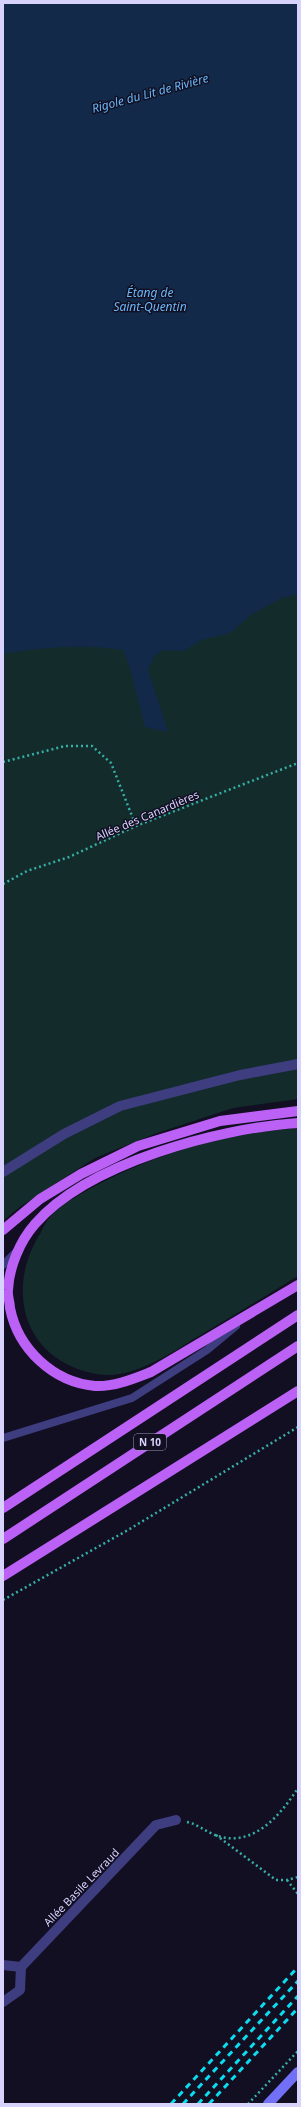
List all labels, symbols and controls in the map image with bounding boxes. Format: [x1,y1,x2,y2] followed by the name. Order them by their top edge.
[90,69,210,117] water label: Rigole du Lit de Rivière
[113,284,187,315] water label: Étang de Saint-Quentin
[93,786,201,844] street label: Allée des Canardières
[134,1434,166,1450] road number: N 10
[40,1845,122,1929] street label: Allée Basile Levraud

